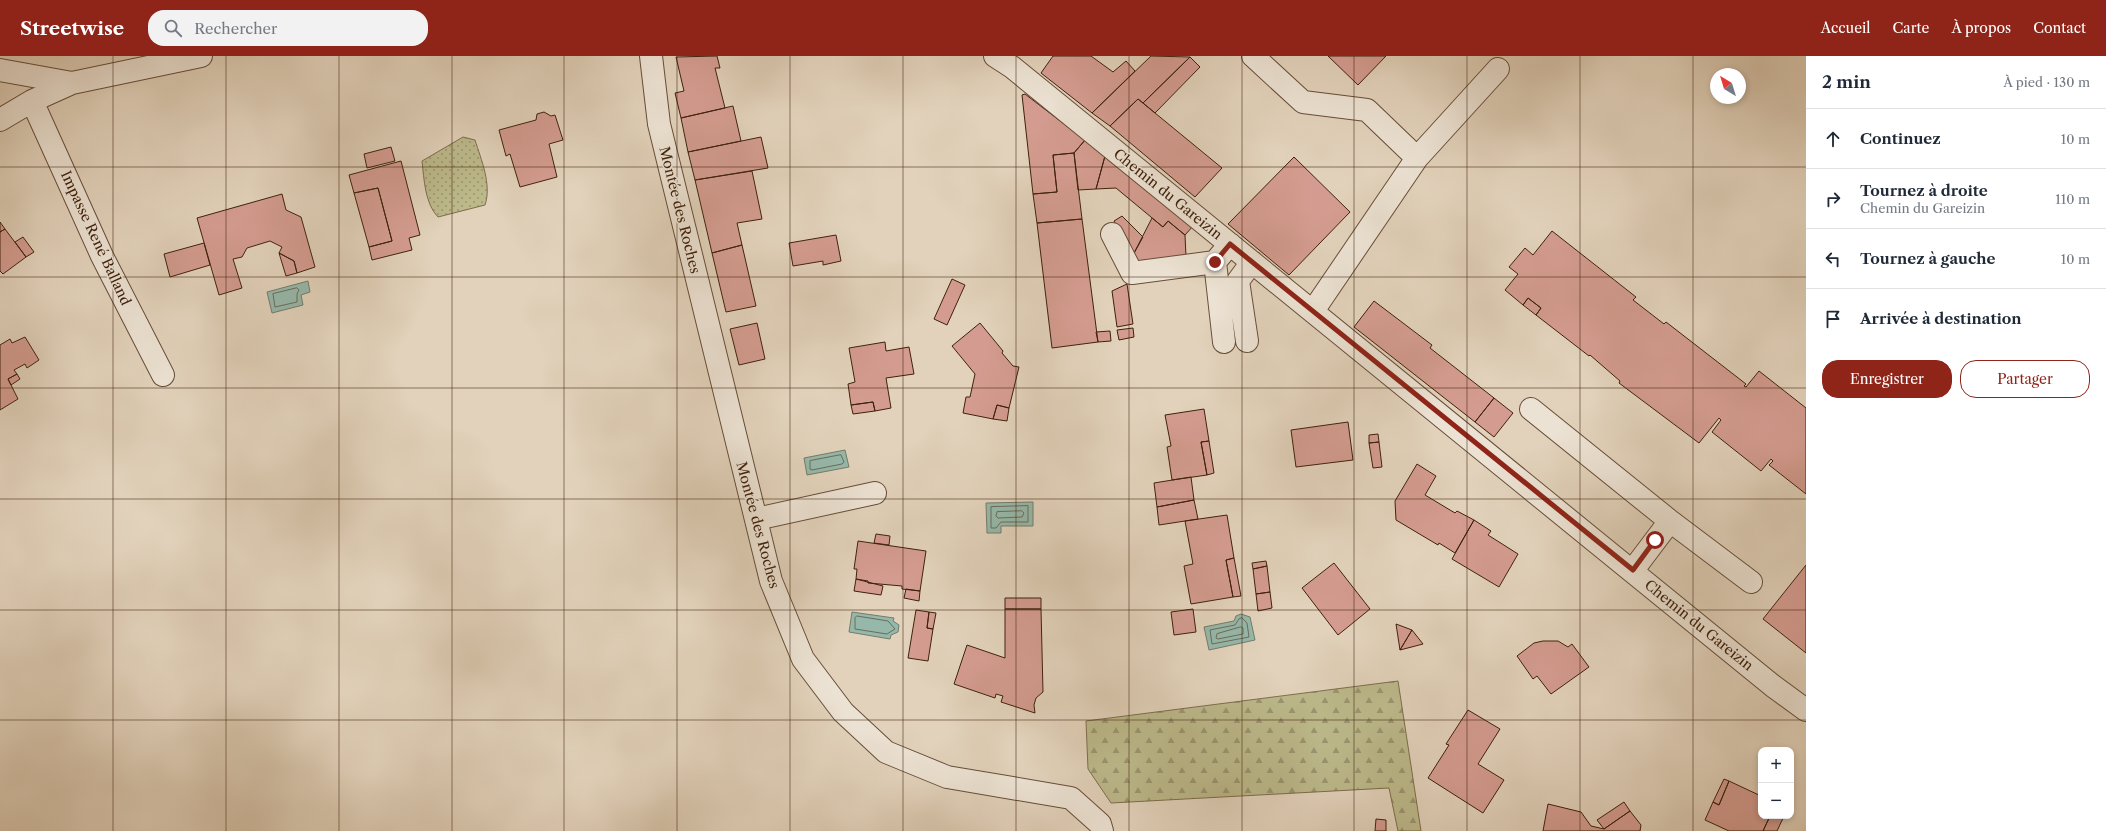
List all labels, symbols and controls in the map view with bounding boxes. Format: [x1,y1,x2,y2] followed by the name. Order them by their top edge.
[148,10,428,46] search box
[20,17,124,40] text: Streetwise
[162,17,184,39] icon: search
[194,19,277,38] text: Rechercher
[1821,19,1871,37] text: Accueil
[1893,19,1929,37] text: Carte
[1951,19,2011,37] text: À propos
[2033,19,2086,37] text: Contact
[1710,68,1746,104] north arrow
[1822,72,1871,92] text: 2 min
[2003,74,2090,90] text: À pied · 130 m
[1822,128,1844,150] icon: ahead
[1860,129,1941,148] text: Continuez
[2061,131,2090,147] text: 10 m
[655,145,705,275] street label: Montée des Roches
[1110,145,1226,244] street label: Chemin du Gareizin
[57,168,135,309] street label: Impasse René Balland
[1860,181,1988,200] text: Tournez à droite
[1822,188,1844,210] icon: right
[2055,191,2090,207] text: 110 m
[1860,200,1985,216] text: Chemin du Gareizin
[1822,248,1844,270] icon: left
[1860,249,1996,268] text: Tournez à gauche
[2061,251,2090,267] text: 10 m
[1206,253,1224,271] route end
[1822,308,1844,330] icon: arrive
[1860,309,2022,328] text: Arrivée à destination
[1822,360,1952,398] button: Enregistrer
[1960,360,2090,398] button: Partager
[732,460,784,590] street label: Montée des Roches
[1646,531,1664,549] route start
[1641,576,1757,675] street label: Chemin du Gareizin
[1758,747,1794,819] map controls
[1758,747,1794,783] button: +
[1758,783,1794,819] button: −

